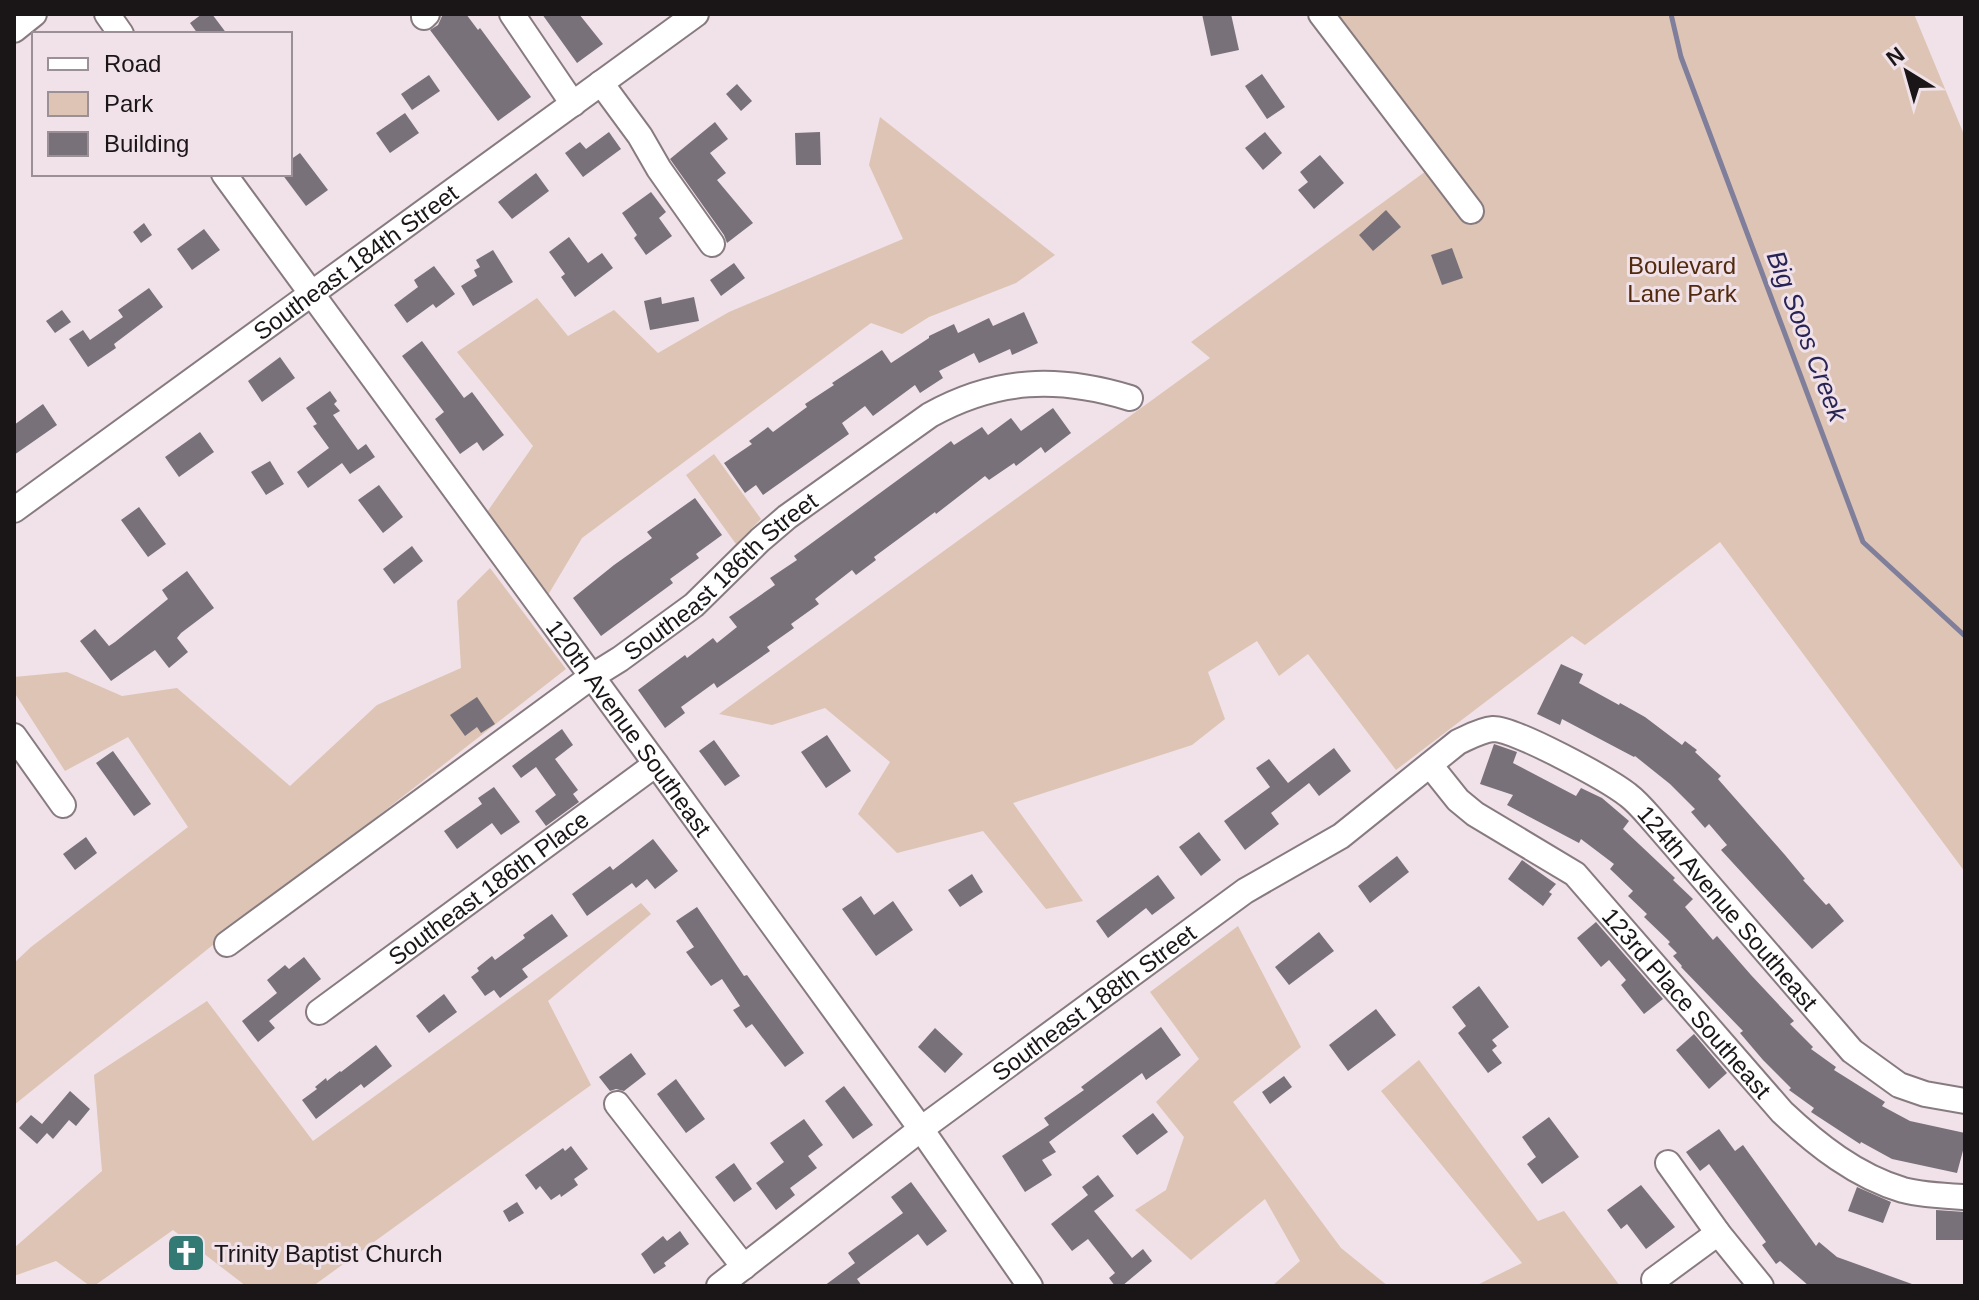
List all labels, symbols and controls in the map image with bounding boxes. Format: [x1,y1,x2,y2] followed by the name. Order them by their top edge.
[32,32,292,176] legend
[1867,32,1947,112] north arrow
[1881,42,1909,71] text: N
[104,50,161,77] text: Road
[104,90,154,117] text: Park
[104,130,189,157] text: Building
[248,178,463,345] street label: Southeast 184th Street
[1761,246,1854,428] water label: Big Soos Creek
[1627,252,1738,307] park label: Boulevard Lane Park
[618,486,822,665] street label: Southeast 186th Street
[541,614,717,841] street label: 120th Avenue Southeast
[1633,800,1824,1016] street label: 124th Avenue Southeast
[383,805,593,970] street label: Southeast 186th Place
[1597,902,1777,1103] street label: 123rd Place Southeast
[987,918,1201,1086] street label: Southeast 188th Street
[165,1232,207,1274] church icon: Trinity Baptist Church
[214,1240,443,1267] place label: Trinity Baptist Church

